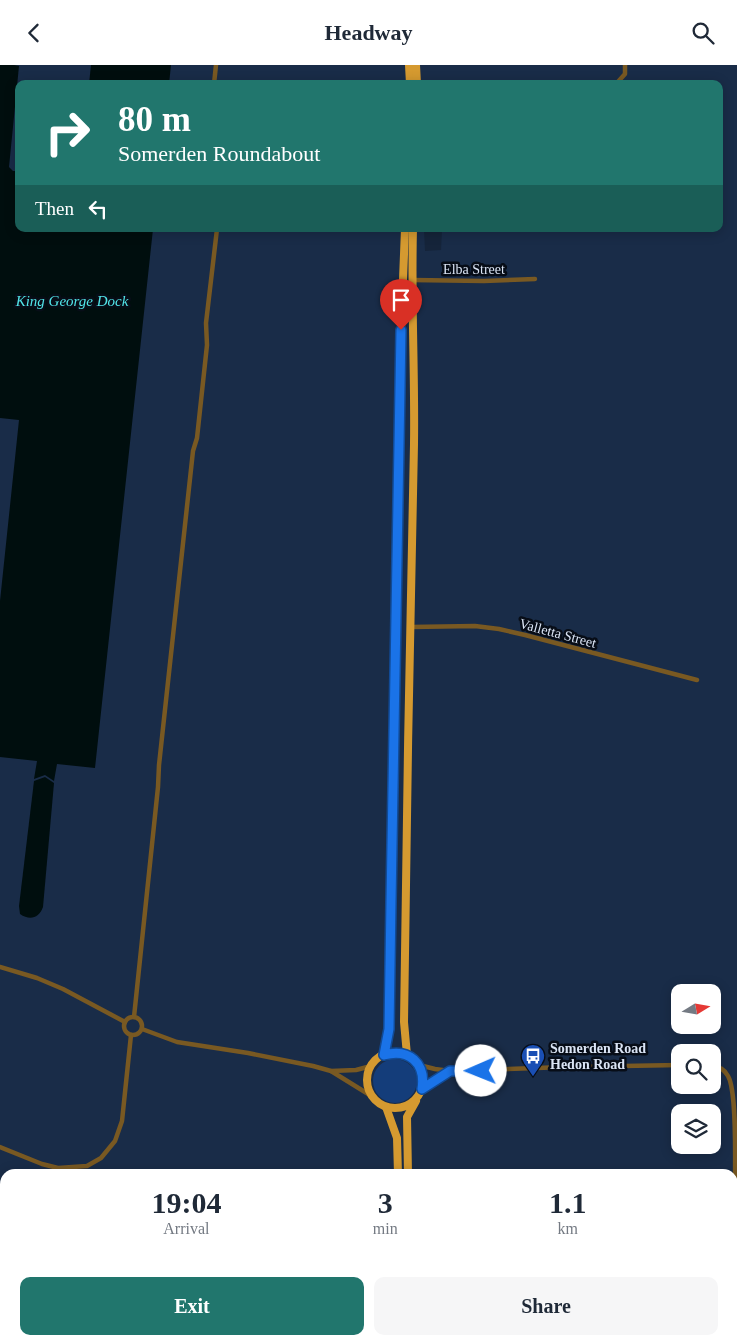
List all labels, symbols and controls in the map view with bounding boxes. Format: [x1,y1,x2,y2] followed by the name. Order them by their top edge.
[20,19,48,47] icon: back
[689,19,717,47] icon: search
[325,20,413,45] text: Headway
[35,100,100,165] icon: right
[118,100,191,139] text: 80 m
[118,141,320,166] text: Somerden Roundabout
[84,195,112,223] icon: left
[35,198,74,219] text: Then
[443,262,505,277] street label: Elba Street
[380,279,422,330] pin
[387,286,415,314] icon: arrive
[15,293,129,309] water label: King George Dock
[518,616,598,651] street label: Valletta Street
[671,984,721,1034] north arrow
[671,984,721,1154] map controls
[550,1041,646,1072] place label: Somerden Road Hedon Road
[520,1043,546,1077] bus stop icon: Somerden Road Hedon Road
[454,1044,506,1096] position arrow
[671,1044,721,1094] button: search
[671,1104,721,1154] button: layers
[151,1186,221,1219] text: 19:04
[378,1186,393,1219] text: 3
[549,1186,587,1219] text: 1.1
[163,1220,209,1237] text: Arrival
[373,1220,398,1237] text: min
[558,1220,578,1237] text: km
[20,1277,364,1335] button: Exit
[374,1277,718,1335] button: Share

